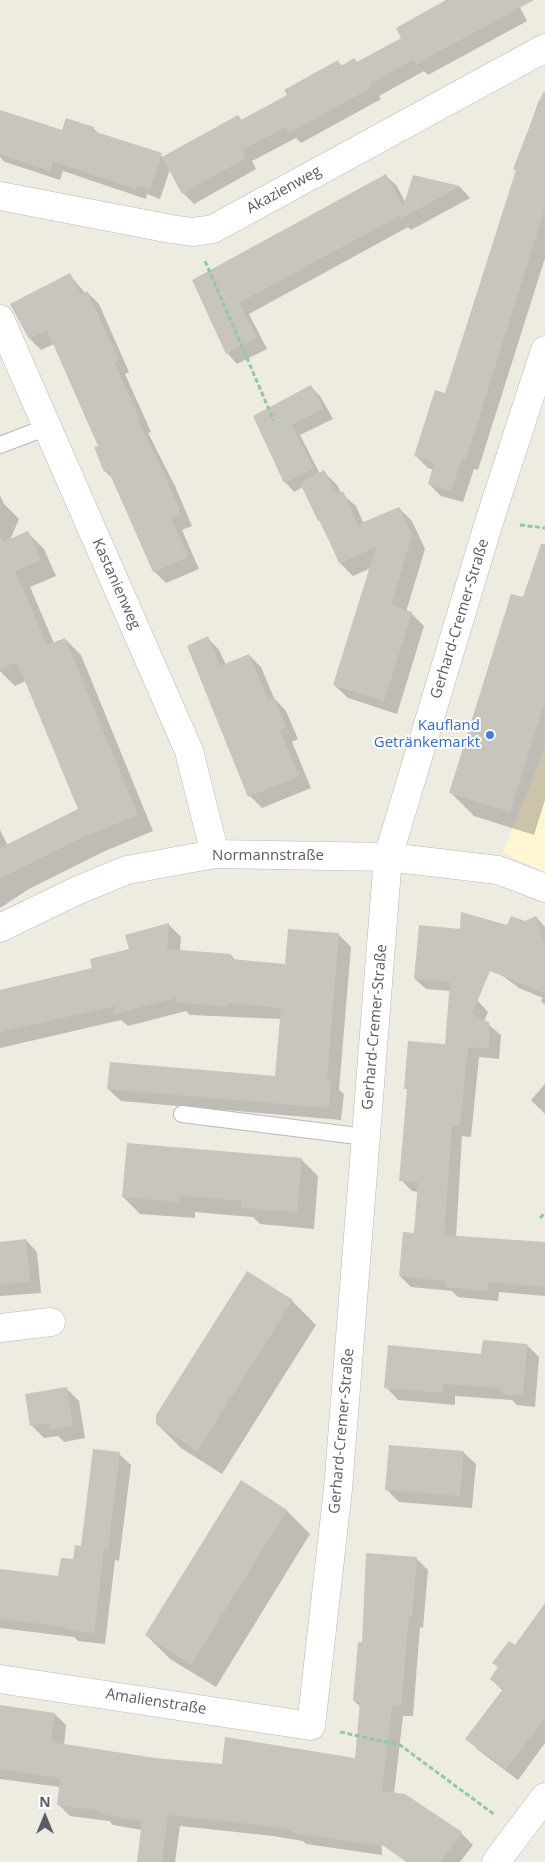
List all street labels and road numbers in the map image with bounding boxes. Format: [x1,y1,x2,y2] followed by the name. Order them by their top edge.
[244,162,324,218] street label: Akazienweg
[88,536,144,632] street label: Kastanienweg
[427,537,493,701] street label: Gerhard-Cremer-Straße
[212,847,324,865] street label: Normannstraße
[359,943,391,1111] street label: Gerhard-Cremer-Straße
[326,1347,358,1515] street label: Gerhard-Cremer-Straße
[104,1685,208,1719] street label: Amalienstraße

